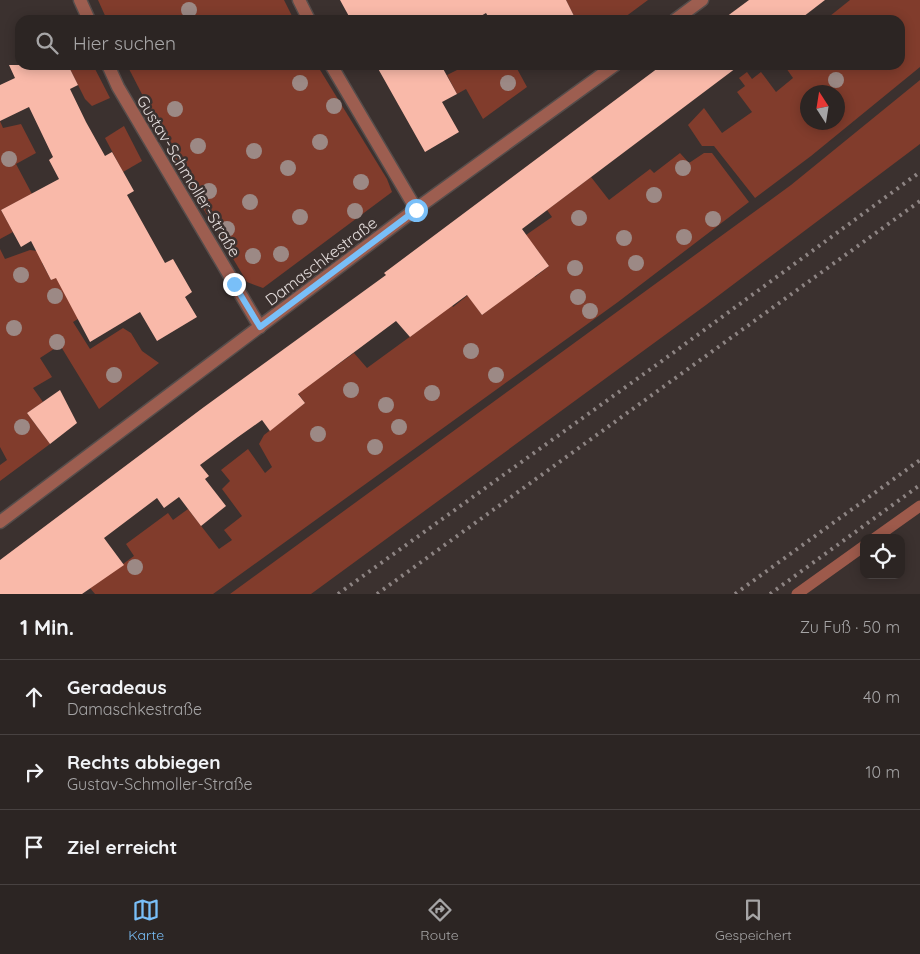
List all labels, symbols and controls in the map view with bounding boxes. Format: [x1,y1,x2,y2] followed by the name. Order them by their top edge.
[15,15,905,70] search box
[33,29,61,57] icon: search
[73,31,176,55] text: Hier suchen
[800,85,845,130] north arrow
[133,91,245,261] street label: Gustav-Schmoller-Straße
[405,199,428,222] route start
[261,212,381,310] street label: Damaschkestraße
[223,273,246,296] route end
[860,534,905,579] map controls
[860,534,905,579] button: locate
[20,614,74,640] text: 1 Min.
[800,617,900,637] text: Zu Fuß · 50 m
[67,675,167,699] text: Geradeaus
[20,683,48,711] icon: ahead
[863,687,900,707] text: 40 m
[67,699,202,719] text: Damaschkestraße
[67,750,220,774] text: Rechts abbiegen
[20,758,48,786] icon: right
[866,762,900,782] text: 10 m
[67,774,252,794] text: Gustav-Schmoller-Straße
[20,833,48,861] icon: arrive
[67,835,177,859] text: Ziel erreicht
[128,896,164,944] tab: Karte
[420,896,459,944] tab: Route
[715,896,792,944] tab: Gespeichert

